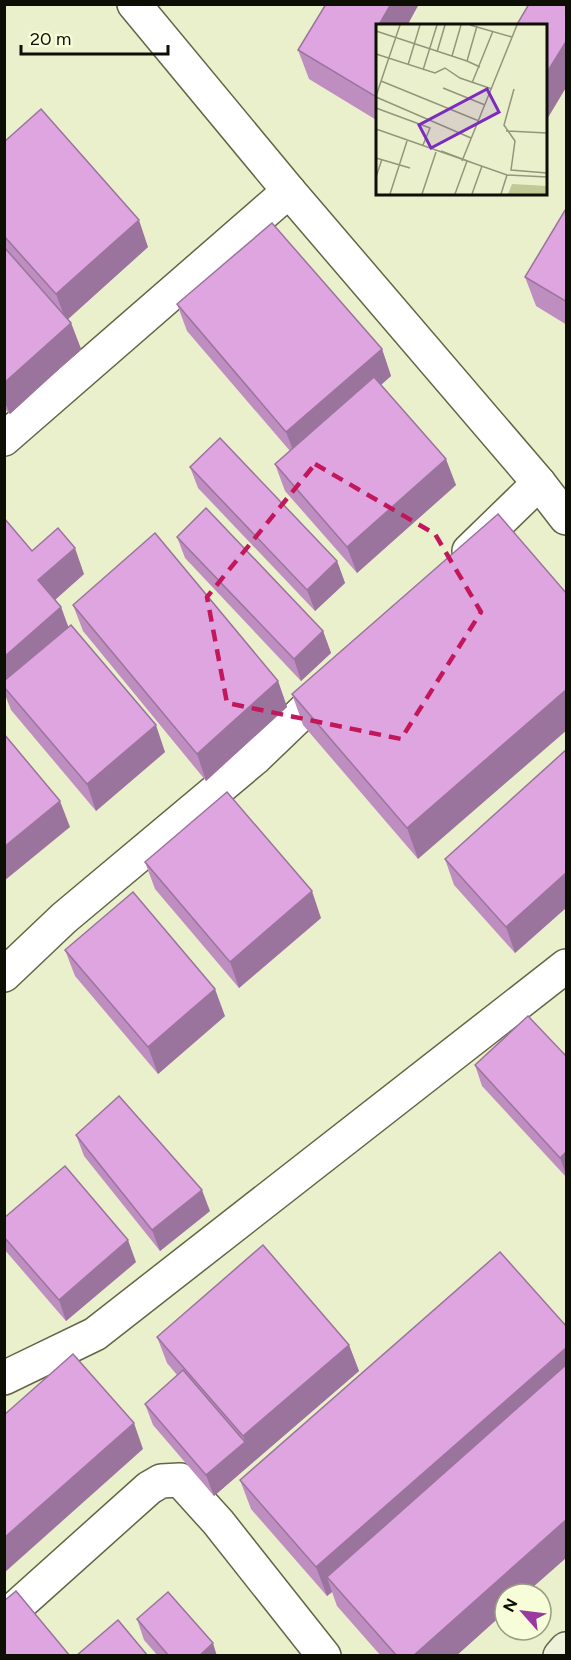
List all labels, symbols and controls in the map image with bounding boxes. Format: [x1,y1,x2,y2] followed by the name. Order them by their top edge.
[21,18,168,56] scale bar
[376,24,547,195] inset map
[30,28,71,50] text: 20 m
[493,1582,553,1642] north arrow
[499,1595,521,1615] text: N

